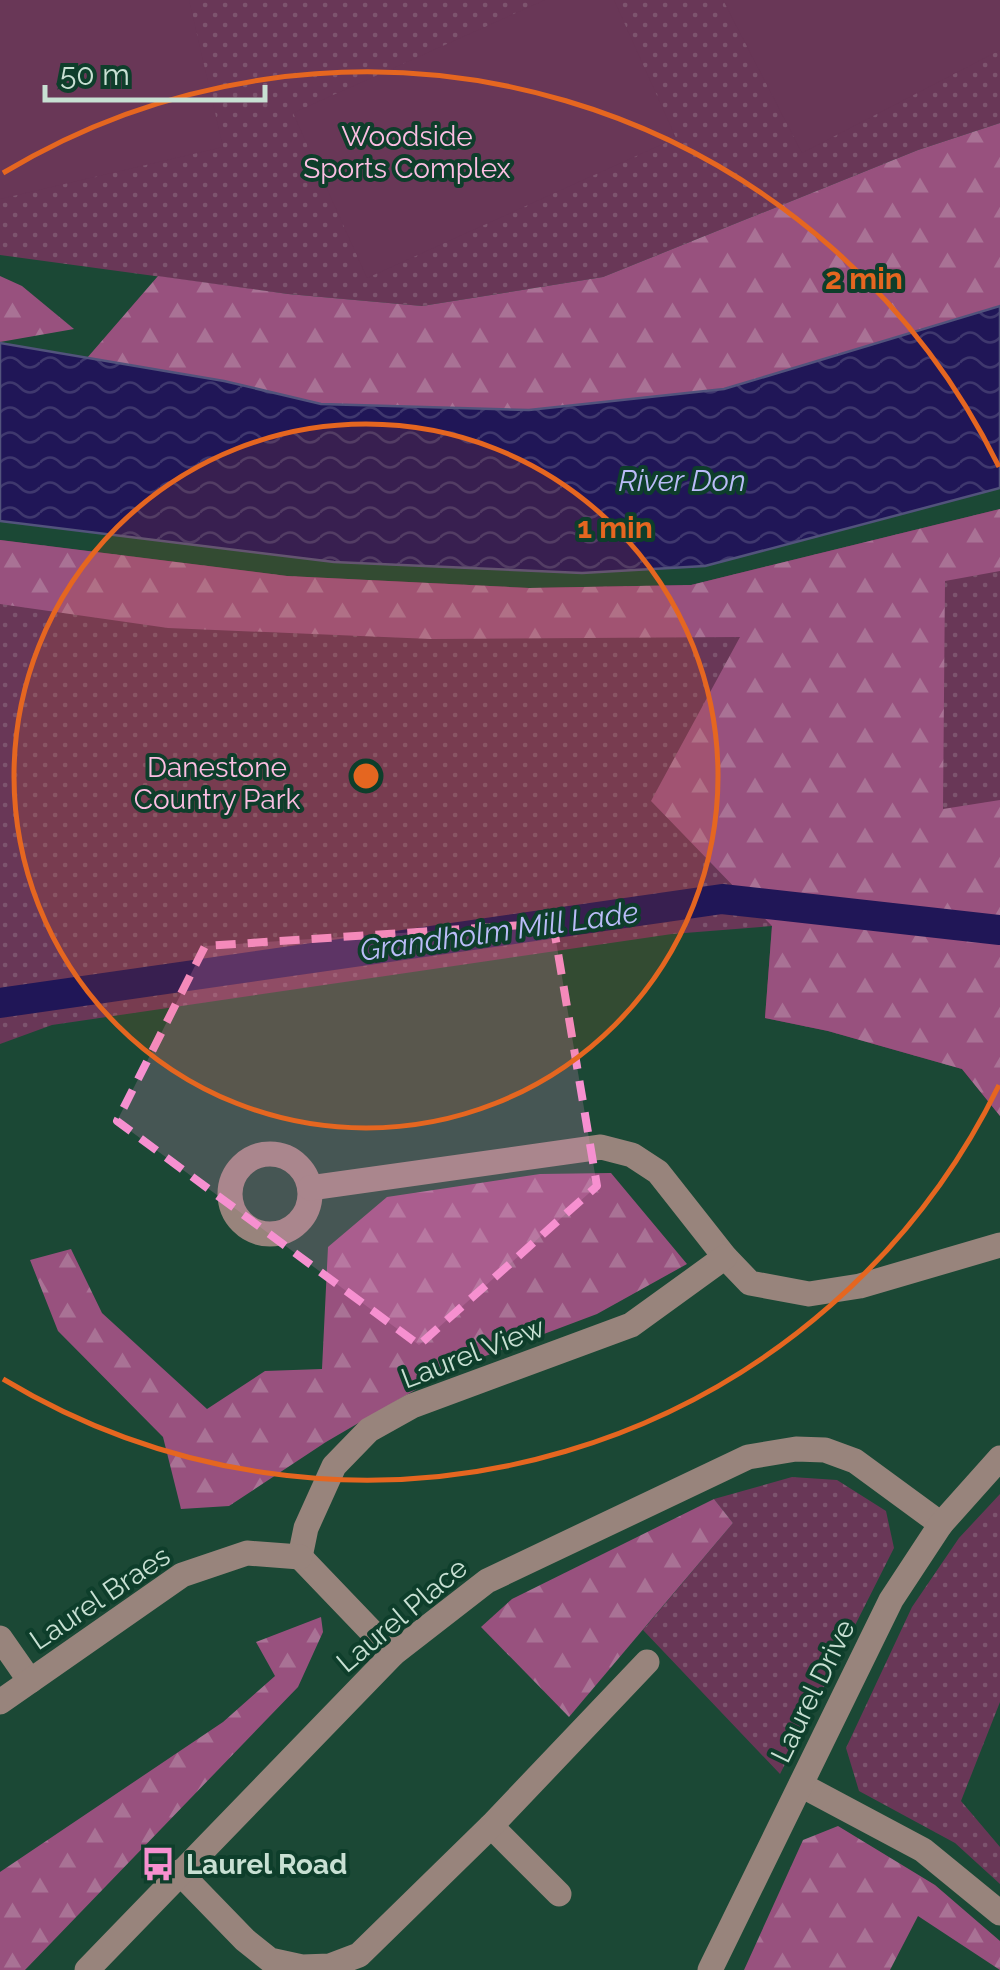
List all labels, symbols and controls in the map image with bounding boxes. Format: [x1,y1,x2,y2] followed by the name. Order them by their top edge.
[45,40,265,102] scale bar
[60,57,130,92] text: 50 m
[303,120,511,185] park label: Woodside Sports Complex
[825,261,903,296] text: 2 min
[618,463,746,498] water label: River Don
[577,510,653,545] text: 1 min
[134,751,300,816] park label: Danestone Country Park
[348,758,384,794] centre of rings
[357,894,641,968] water label: Grandholm Mill Lade
[397,1310,550,1395] street label: Laurel View
[24,1539,176,1657] street label: Laurel Braes
[330,1551,474,1679] street label: Laurel Place
[764,1614,862,1768] street label: Laurel Drive
[139,1845,177,1883] bus stop icon: Laurel Road
[186,1848,347,1881] place label: Laurel Road

